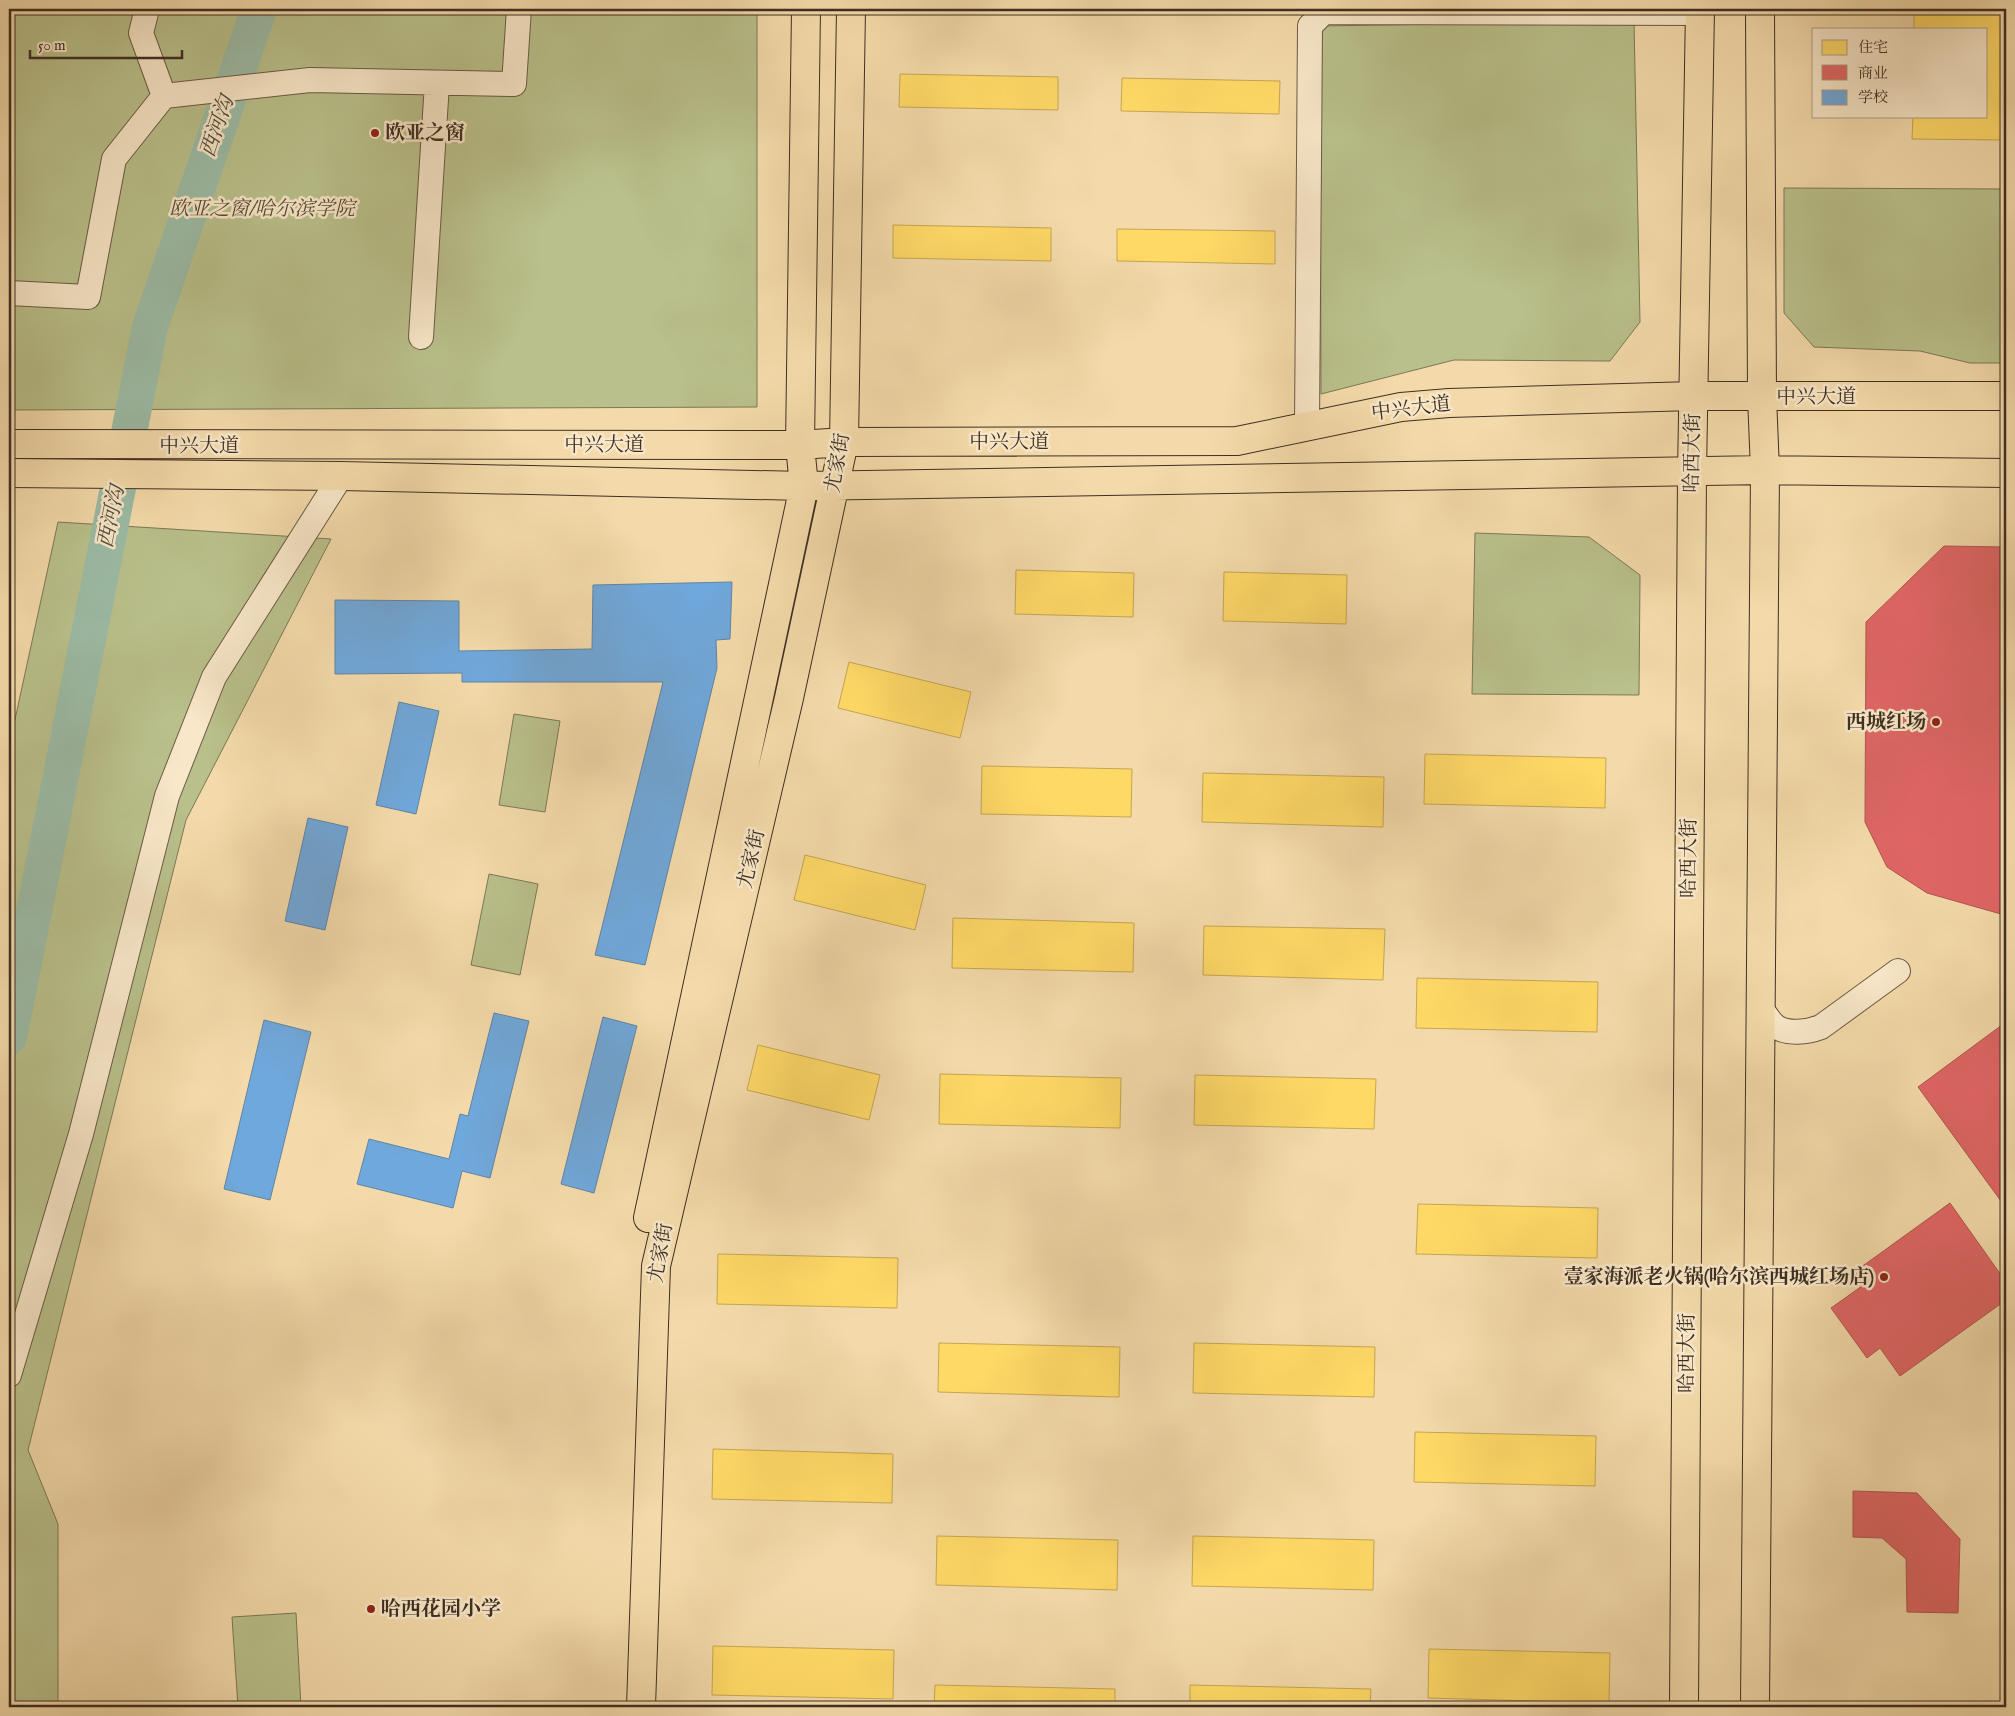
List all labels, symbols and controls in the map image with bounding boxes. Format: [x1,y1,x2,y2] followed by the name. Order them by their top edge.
[30,28,182,60] scale bar
[1812,28,1988,118] legend
[38,36,66,55] text: 50 m
[1858,38,1888,57] text: 住宅
[1858,64,1888,83] text: 商业
[1858,88,1888,107] text: 学校
[195,90,242,161] water label: 西河沟
[385,121,465,146] place label: 欧亚之窗
[369,127,381,139] marker: 欧亚之窗
[169,197,358,222] park label: 欧亚之窗/哈尔滨学院
[1776,385,1856,410] street label: 中兴大道
[1370,392,1452,426] street label: 中兴大道
[1680,413,1706,493] street label: 哈西大街
[969,430,1049,455] street label: 中兴大道
[820,431,856,495] street label: 尤家街
[564,433,644,458] street label: 中兴大道
[159,434,239,459] street label: 中兴大道
[93,481,132,550] water label: 西河沟
[1846,710,1926,735] place label: 西城红场
[1930,716,1942,728] marker: 西城红场
[1677,818,1702,898] street label: 哈西大街
[733,827,771,891] street label: 尤家街
[643,1221,679,1285] street label: 尤家街
[1564,1265,1874,1290] place label: 壹家海派老火锅(哈尔滨西城红场店)
[1878,1271,1890,1283] marker: 壹家海派老火锅(哈尔滨西城红场店)
[1675,1313,1700,1393] street label: 哈西大街
[381,1597,501,1622] place label: 哈西花园小学
[365,1603,377,1615] marker: 哈西花园小学

